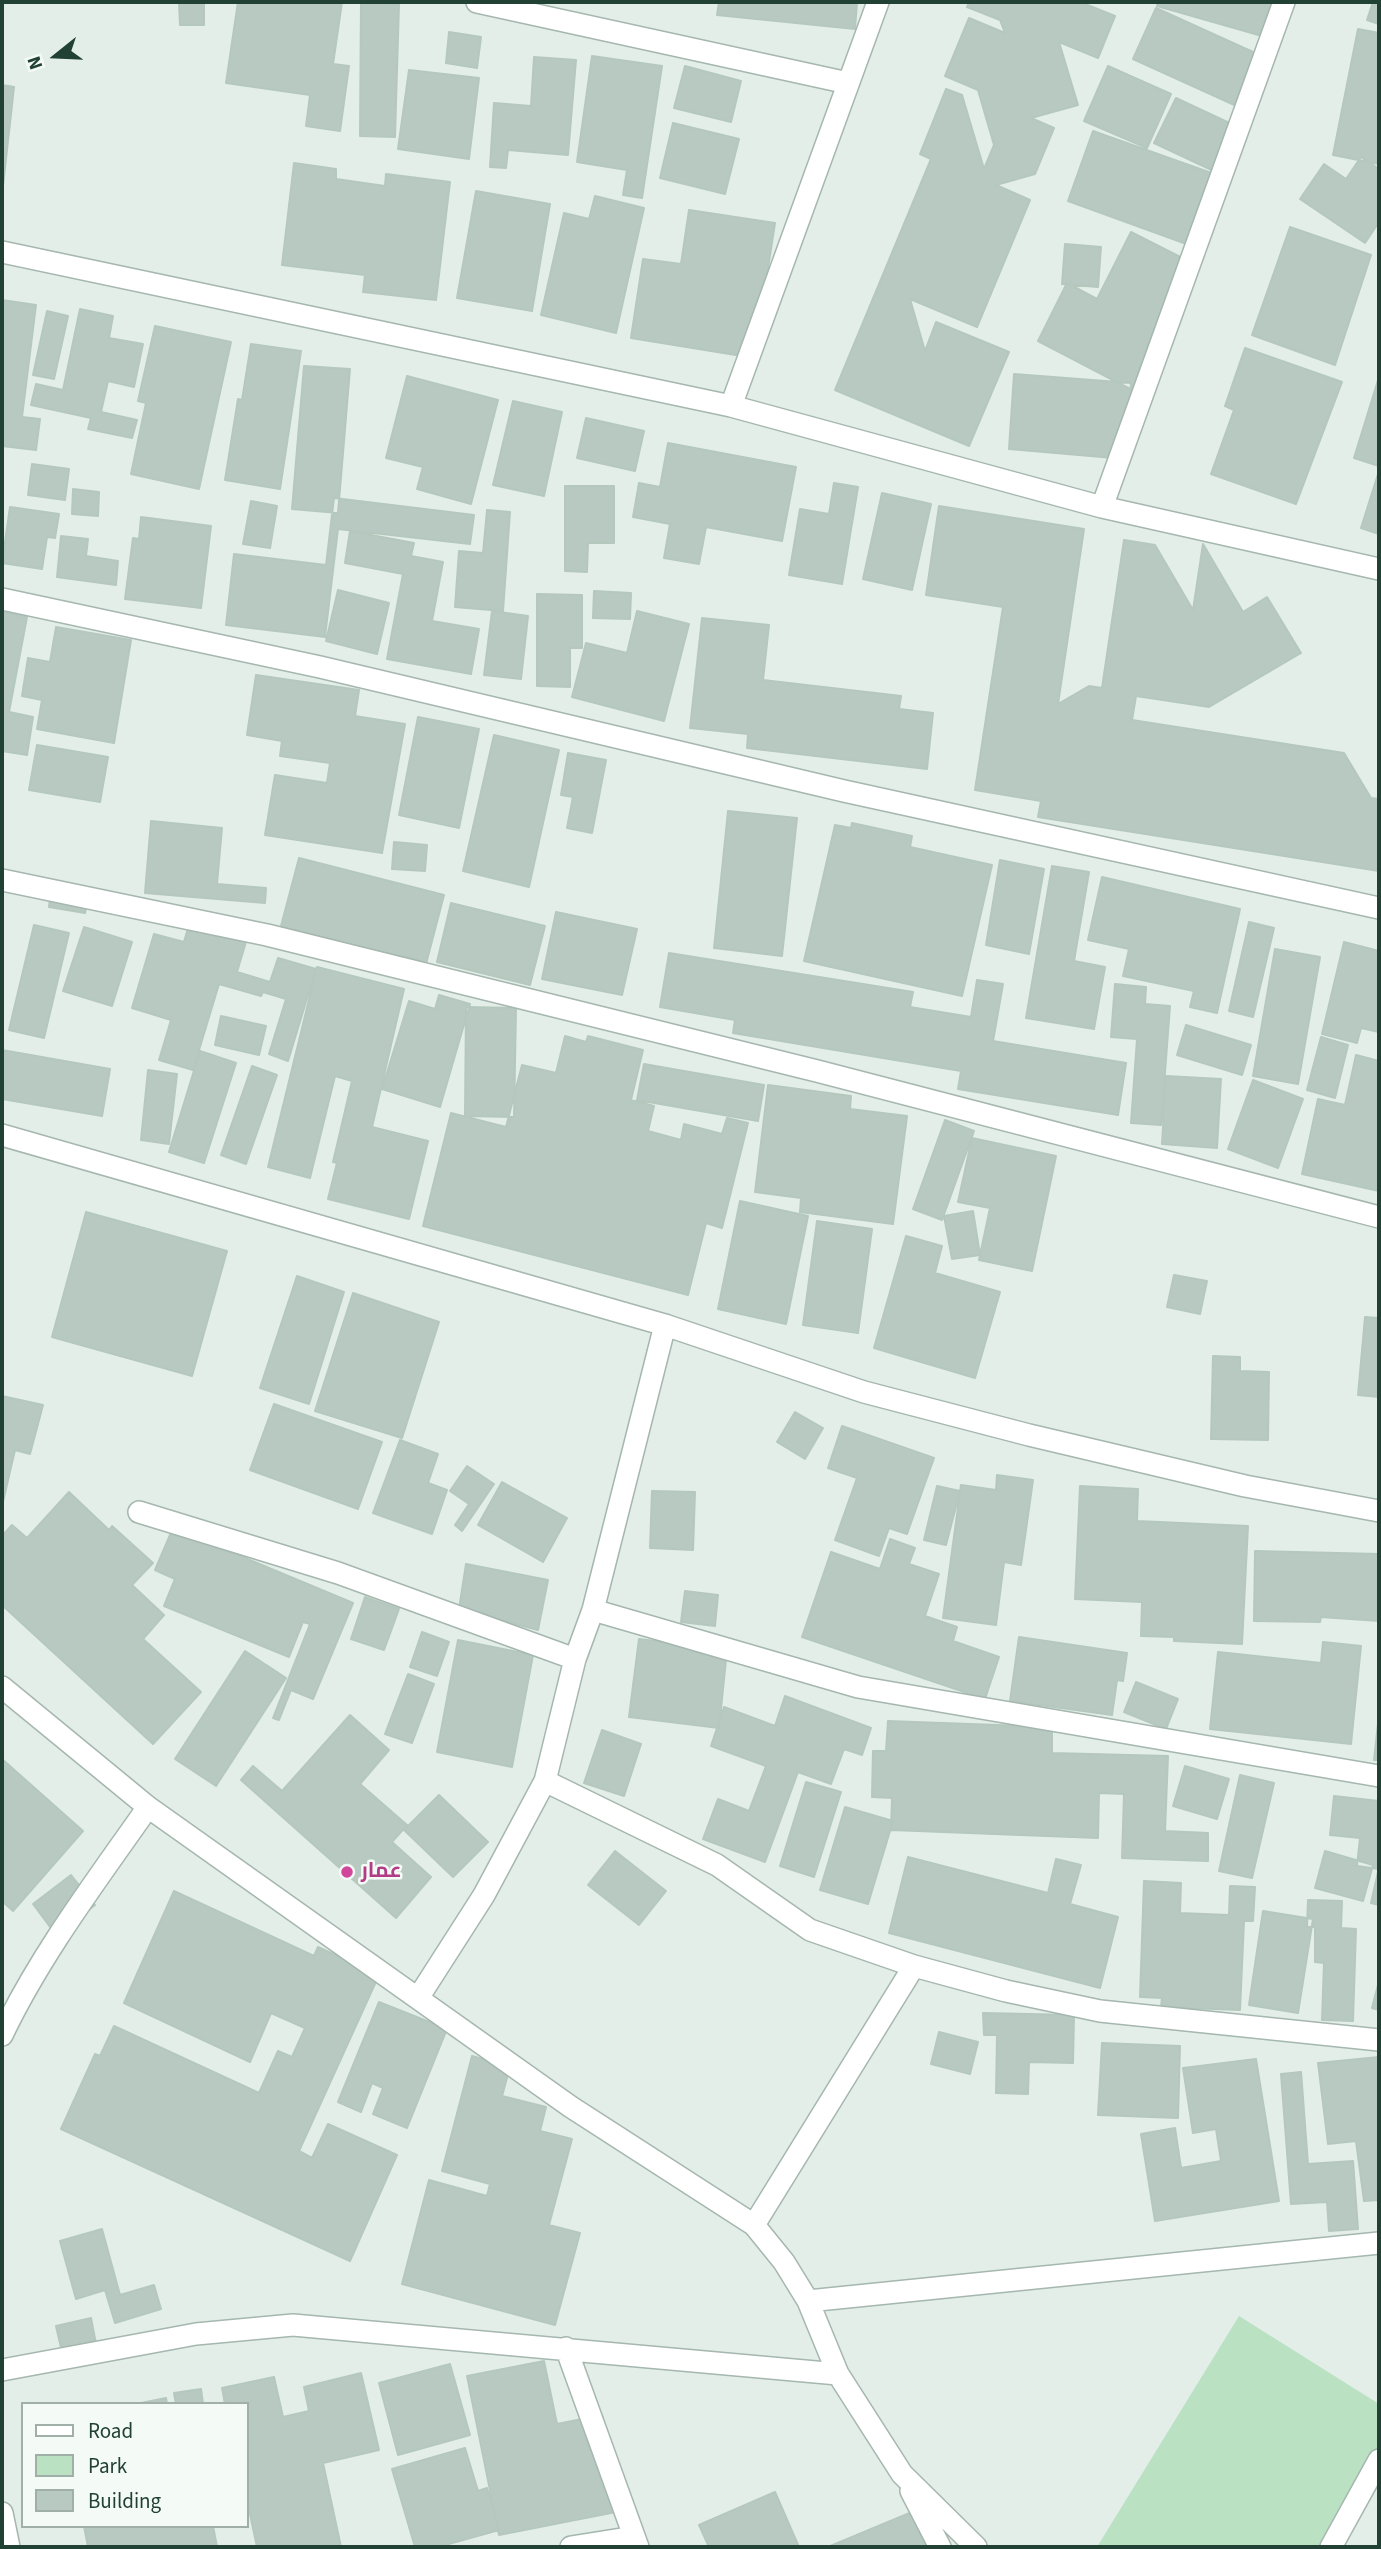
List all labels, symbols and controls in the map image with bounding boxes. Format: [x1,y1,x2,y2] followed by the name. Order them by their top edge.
[21,21,91,91] north arrow
[21,52,50,73] text: N
[361,1859,402,1885] place label: عمار
[339,1864,355,1880] marker: عمار
[21,2402,248,2528] legend
[88,2416,133,2446] text: Road
[88,2451,127,2481] text: Park
[88,2486,161,2516] text: Building

